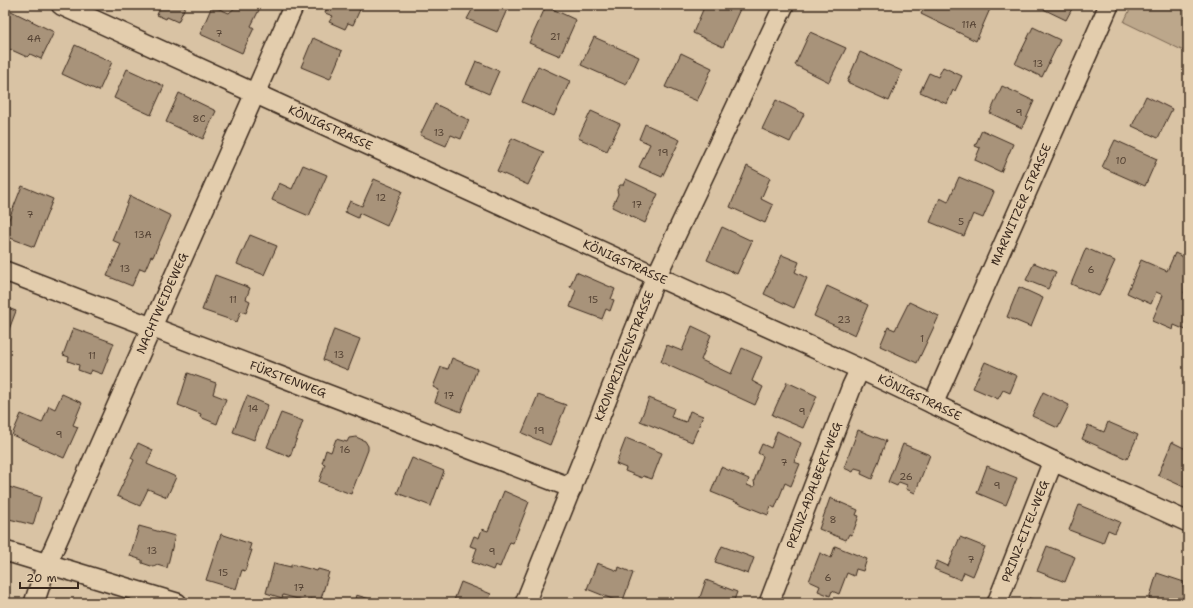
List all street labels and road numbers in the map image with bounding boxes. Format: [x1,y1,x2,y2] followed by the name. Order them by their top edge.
[286,102,375,154] street label: KÖNIGSTRASSE
[987,141,1055,268] street label: MARWITZER STRASSE
[580,236,670,288] street label: KÖNIGSTRASSE
[133,250,192,357] street label: NACHTWEIDEWEG
[591,289,658,424] street label: KRONPRINZENSTRASSE
[247,357,329,401] street label: FÜRSTENWEG
[875,371,964,424] street label: KÖNIGSTRASSE
[783,420,845,551] street label: PRINZ-ADALBERT-WEG
[998,478,1053,585] street label: PRINZ-EITEL-WEG

